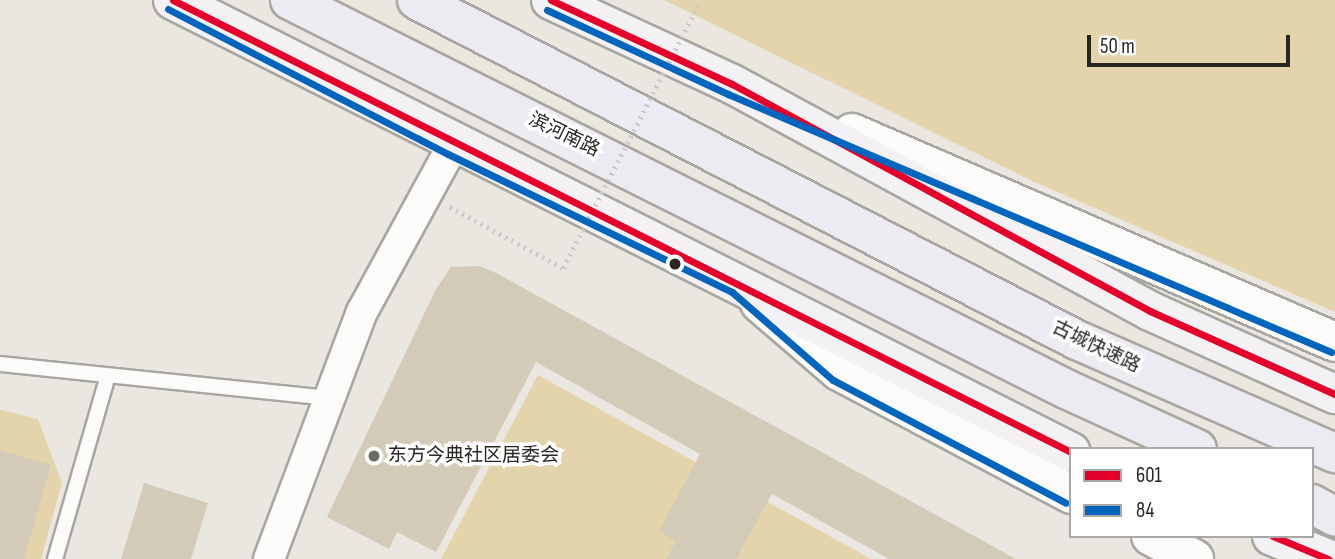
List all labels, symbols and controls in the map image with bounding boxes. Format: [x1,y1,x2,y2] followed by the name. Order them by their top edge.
[1090,21,1293,65] scale bar
[1100,34,1135,59] text: 50 m
[525,108,603,162] street label: 滨河南路
[668,257,682,271] unlabelled marker
[1048,316,1144,378] street label: 古城快速路
[388,445,559,467] place label: 东方今典社区居委会
[1069,447,1314,538] legend
[366,448,382,464] marker: 东方今典社区居委会
[1136,463,1162,488] text: 601
[1136,498,1154,523] text: 84

